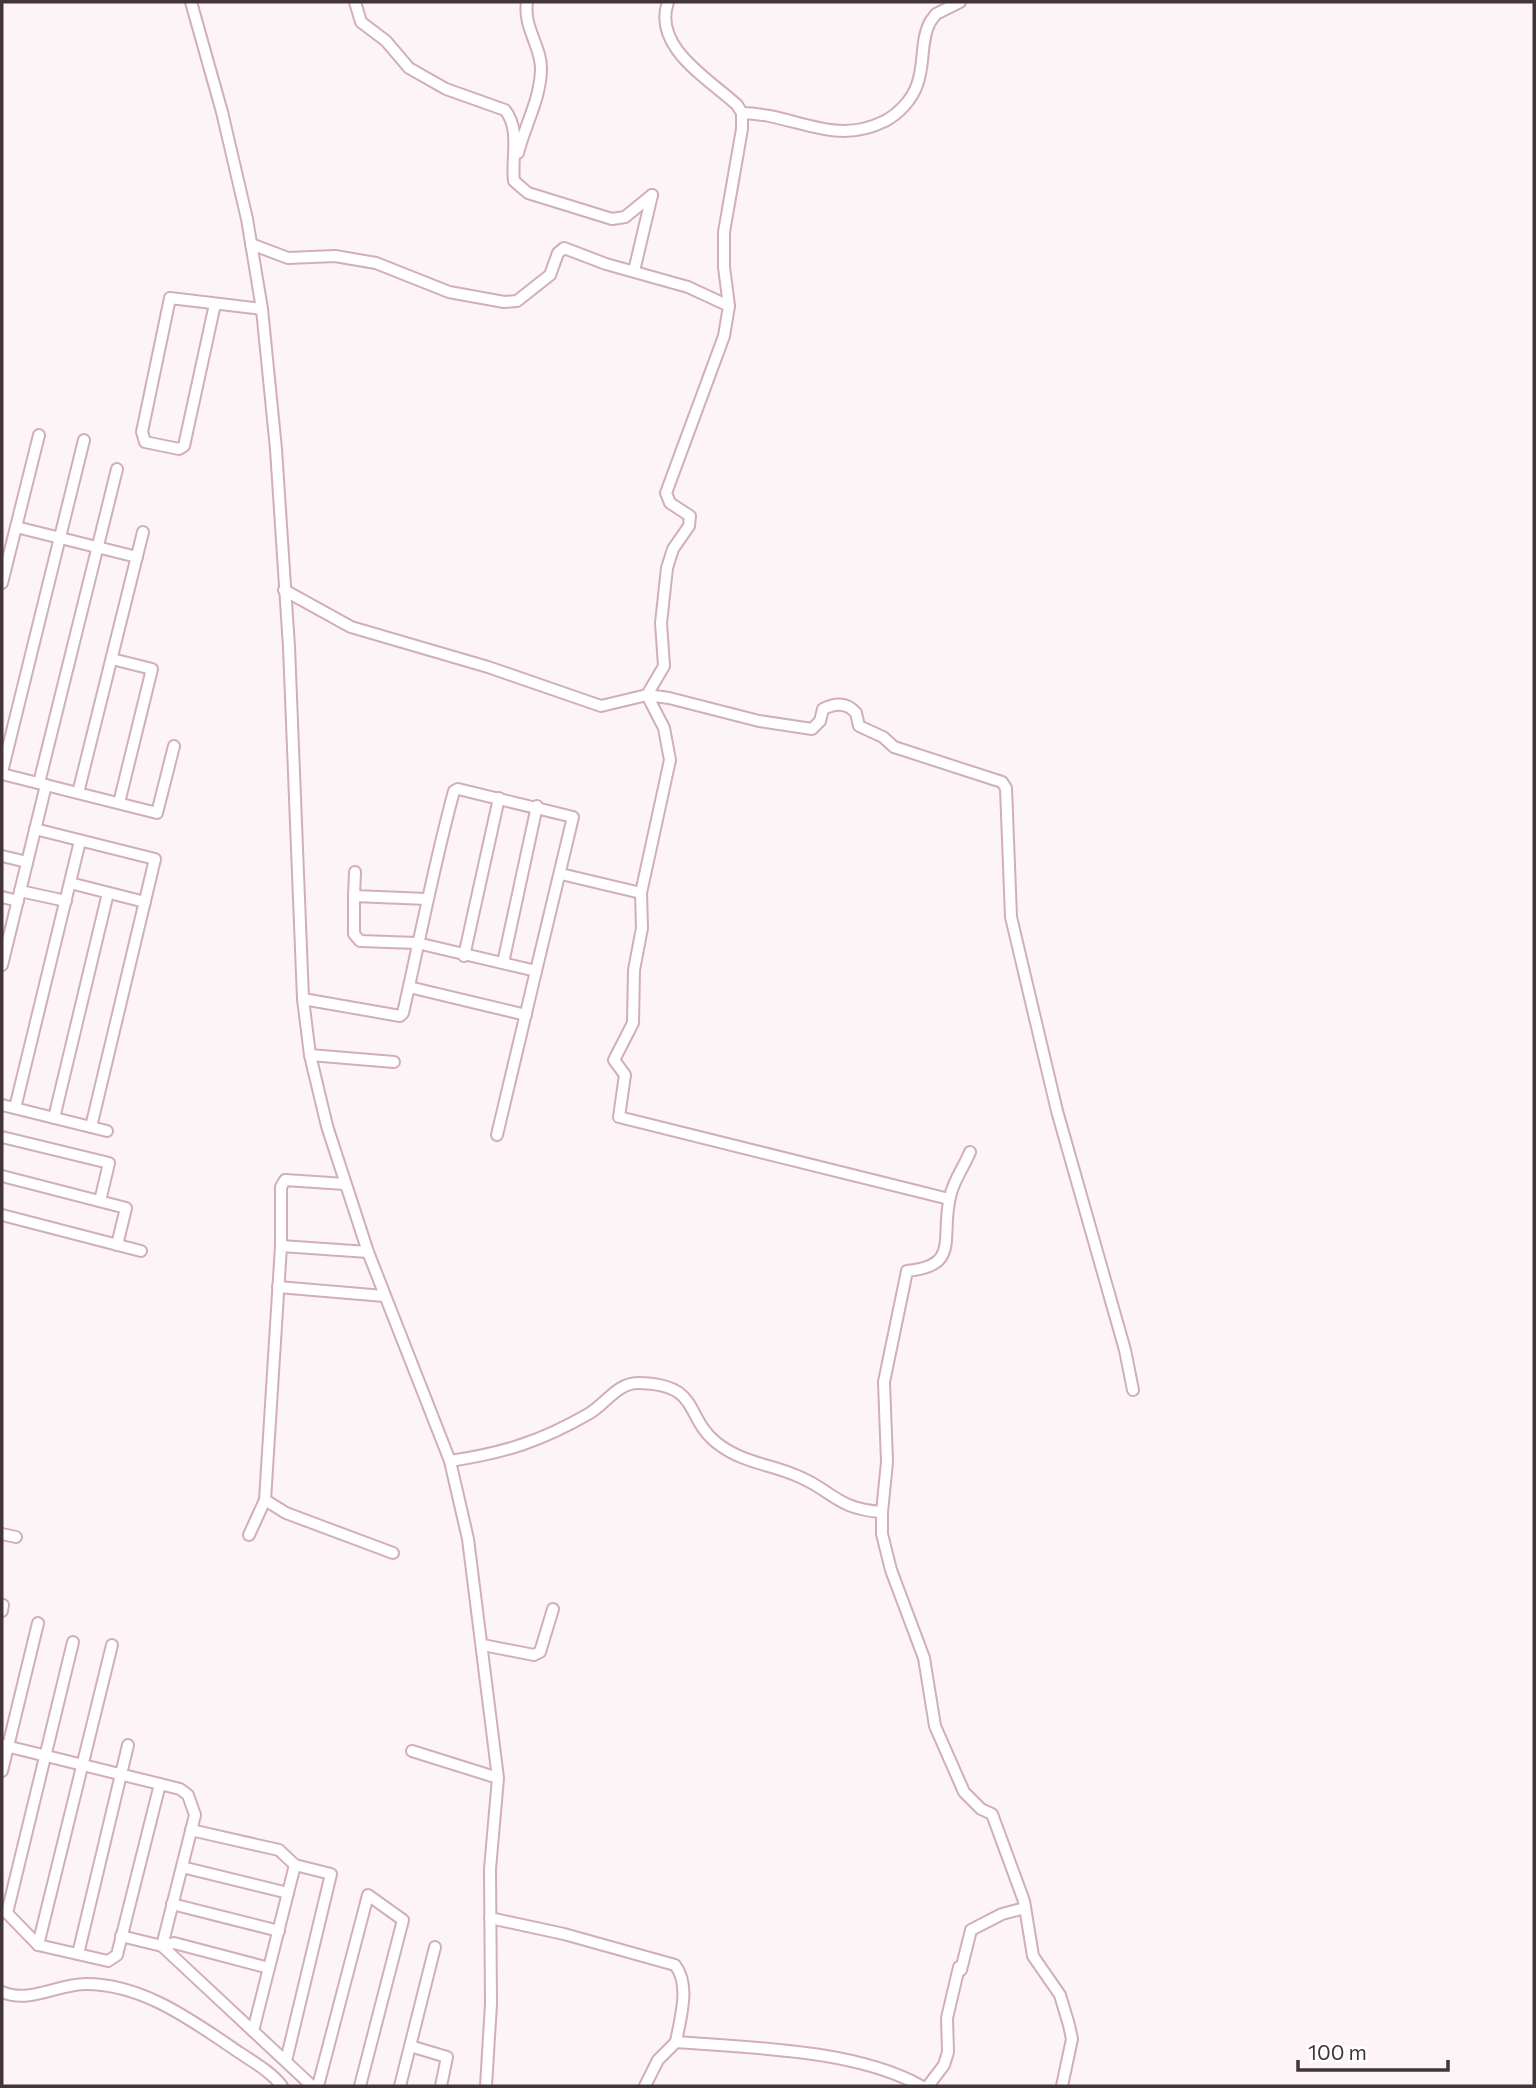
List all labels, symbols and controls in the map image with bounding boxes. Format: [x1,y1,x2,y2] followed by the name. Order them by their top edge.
[1298,2028,1448,2072] scale bar
[1308,2039,1367,2064] text: 100 m

